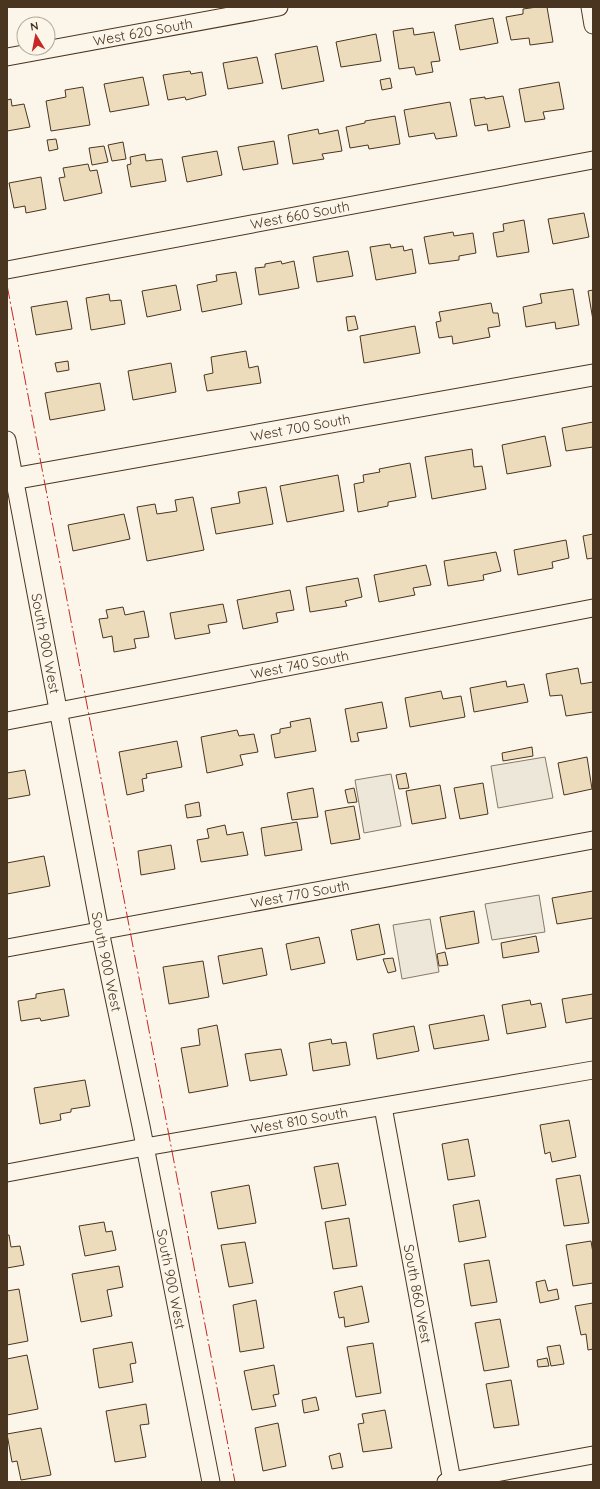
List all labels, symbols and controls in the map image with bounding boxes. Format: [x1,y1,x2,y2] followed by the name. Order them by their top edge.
[91,14,194,50] street label: West 620 South
[16,16,56,56] north arrow
[29,19,39,34] text: N
[249,197,351,233] street label: West 660 South
[249,410,352,445] street label: West 700 South
[27,592,64,695] street label: South 900 West
[249,646,350,683] street label: West 740 South
[249,876,351,912] street label: West 770 South
[88,910,126,1013] street label: South 900 West
[249,1103,349,1138] street label: West 810 South
[152,1227,190,1331] street label: South 900 West
[399,1243,436,1345] street label: South 860 West

